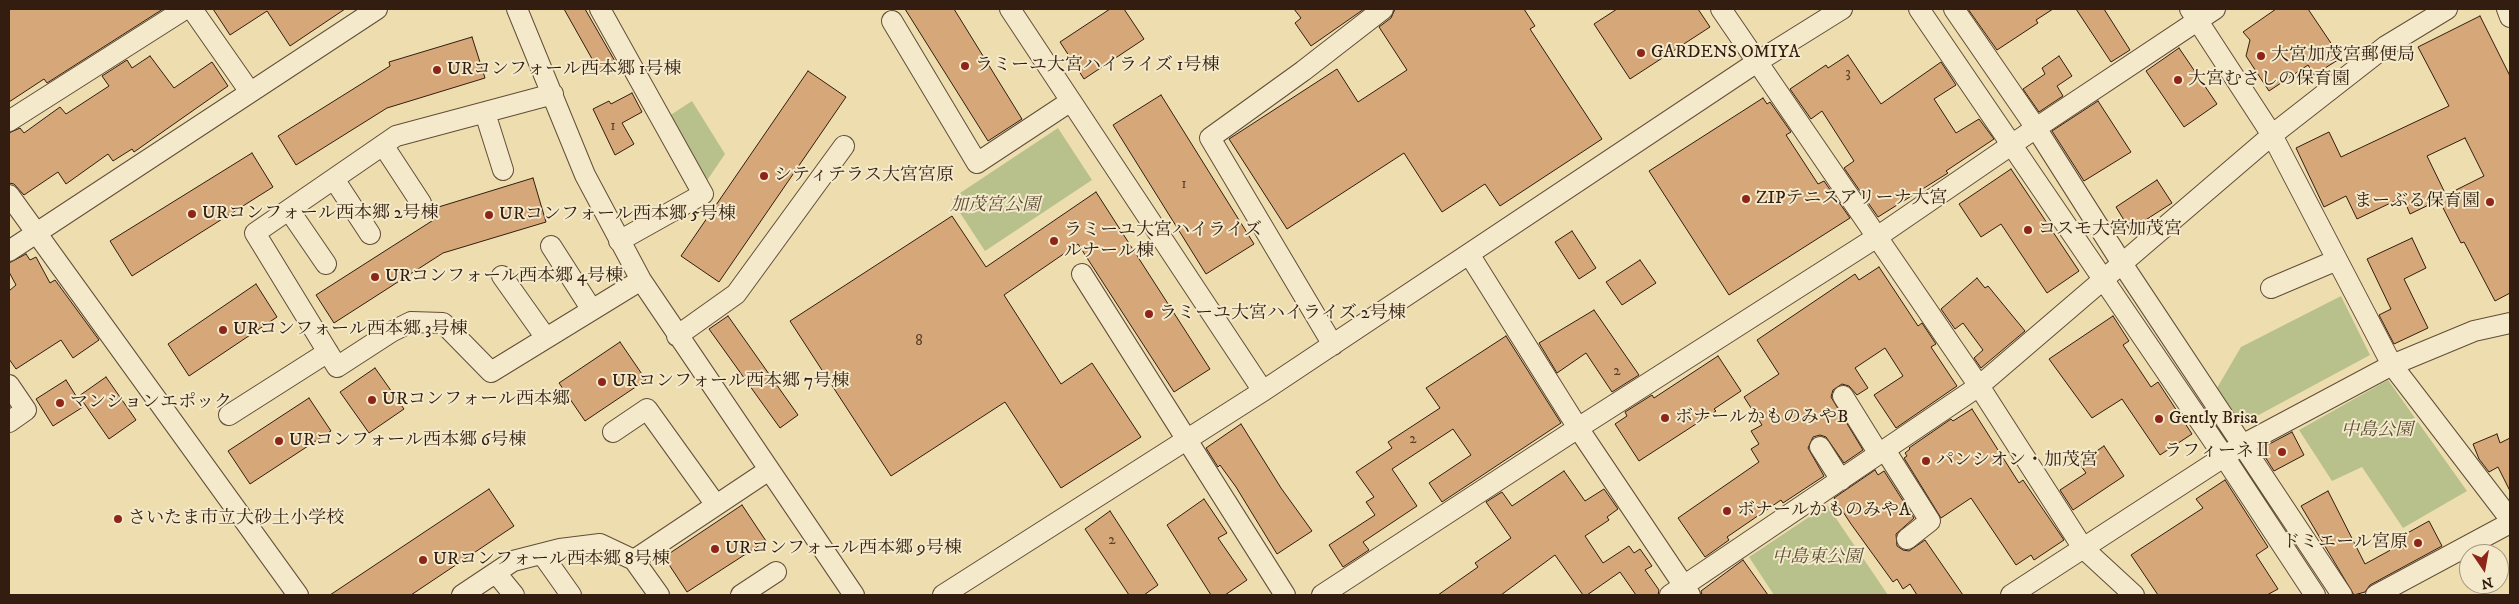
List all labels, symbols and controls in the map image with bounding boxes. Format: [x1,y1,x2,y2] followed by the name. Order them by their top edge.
[1651,42,1800,64] place label: GARDENS OMIYA
[2271,45,2415,67] place label: 大宮加茂宮郵便局
[1635,47,1647,59] marker: GARDENS OMIYA
[2255,50,2267,62] marker: 大宮加茂宮郵便局
[975,55,1219,77] place label: ラミーユ大宮ハイライズ 1号棟
[447,59,681,81] place label: URコンフォール西本郷 1号棟
[959,60,971,72] marker: ラミーユ大宮ハイライズ 1号棟
[431,64,443,76] marker: URコンフォール西本郷 1号棟
[1845,65,1851,83] house number: 3
[2188,69,2350,91] place label: 大宮むさしの保育園
[2172,74,2184,86] marker: 大宮むさしの保育園
[610,118,616,136] house number: 1
[774,165,954,187] place label: シティテラス大宮宮原
[758,170,770,182] marker: シティテラス大宮宮原
[1181,176,1187,194] house number: 1
[1756,188,1947,210] place label: ZIPテニスアリーナ大宮
[2354,191,2480,213] place label: まーぶる保育園
[1740,193,1752,205] marker: ZIPテニスアリーナ大宮
[950,195,1040,217] park label: 加茂宮公園
[2484,196,2496,208] marker: まーぶる保育園
[202,203,439,225] place label: URコンフォール西本郷 2号棟
[499,204,736,226] place label: URコンフォール西本郷 5号棟
[186,208,198,220] marker: URコンフォール西本郷 2号棟
[483,209,495,221] marker: URコンフォール西本郷 5号棟
[2038,219,2182,241] place label: コスモ大宮加茂宮
[1064,220,1262,262] place label: ラミーユ大宮ハイライズ ルナール棟
[2022,224,2034,236] marker: コスモ大宮加茂宮
[1048,235,1060,247] marker: ラミーユ大宮ハイライズ ルナール棟
[385,266,623,288] place label: URコンフォール西本郷 4号棟
[369,271,381,283] marker: URコンフォール西本郷 4号棟
[1159,303,1406,325] place label: ラミーユ大宮ハイライズ 2号棟
[1143,308,1155,320] marker: ラミーユ大宮ハイライズ 2号棟
[233,319,467,341] place label: URコンフォール西本郷 3号棟
[217,324,229,336] marker: URコンフォール西本郷 3号棟
[915,333,923,351] house number: 8
[1613,363,1621,381] house number: 2
[612,371,849,393] place label: URコンフォール西本郷 7号棟
[596,376,608,388] marker: URコンフォール西本郷 7号棟
[382,389,570,411] place label: URコンフォール西本郷
[70,392,232,414] place label: マンションエポック
[366,394,378,406] marker: URコンフォール西本郷
[54,397,66,409] marker: マンションエポック
[1675,407,1848,429] place label: ボナールかものみやB
[2169,408,2258,430] place label: Gently Brisa
[1659,412,1671,424] marker: ボナールかものみやB
[2153,413,2165,425] marker: Gently Brisa
[2341,420,2413,442] park label: 中島公園
[289,430,526,452] place label: URコンフォール西本郷 6号棟
[1409,431,1417,449] house number: 2
[273,435,285,447] marker: URコンフォール西本郷 6号棟
[2164,441,2272,463] place label: ラフィーネⅡ
[2276,446,2288,458] marker: ラフィーネⅡ
[1936,450,2098,472] place label: パンシオン・加茂宮
[1920,455,1932,467] marker: パンシオン・加茂宮
[1737,500,1910,522] place label: ボナールかものみやA
[1721,505,1733,517] marker: ボナールかものみやA
[128,508,344,530] place label: さいたま市立大砂土小学校
[112,513,124,525] marker: さいたま市立大砂土小学校
[1108,532,1116,550] house number: 2
[2282,532,2408,554] place label: ドミエール宮原
[2412,537,2424,549] marker: ドミエール宮原
[725,538,962,560] place label: URコンフォール西本郷 9号棟
[709,543,721,555] marker: URコンフォール西本郷 9号棟
[2459,544,2509,594] north arrow
[1772,547,1862,569] park label: 中島東公園
[433,549,670,571] place label: URコンフォール西本郷 8号棟
[417,554,429,566] marker: URコンフォール西本郷 8号棟
[2479,573,2494,593] text: N

